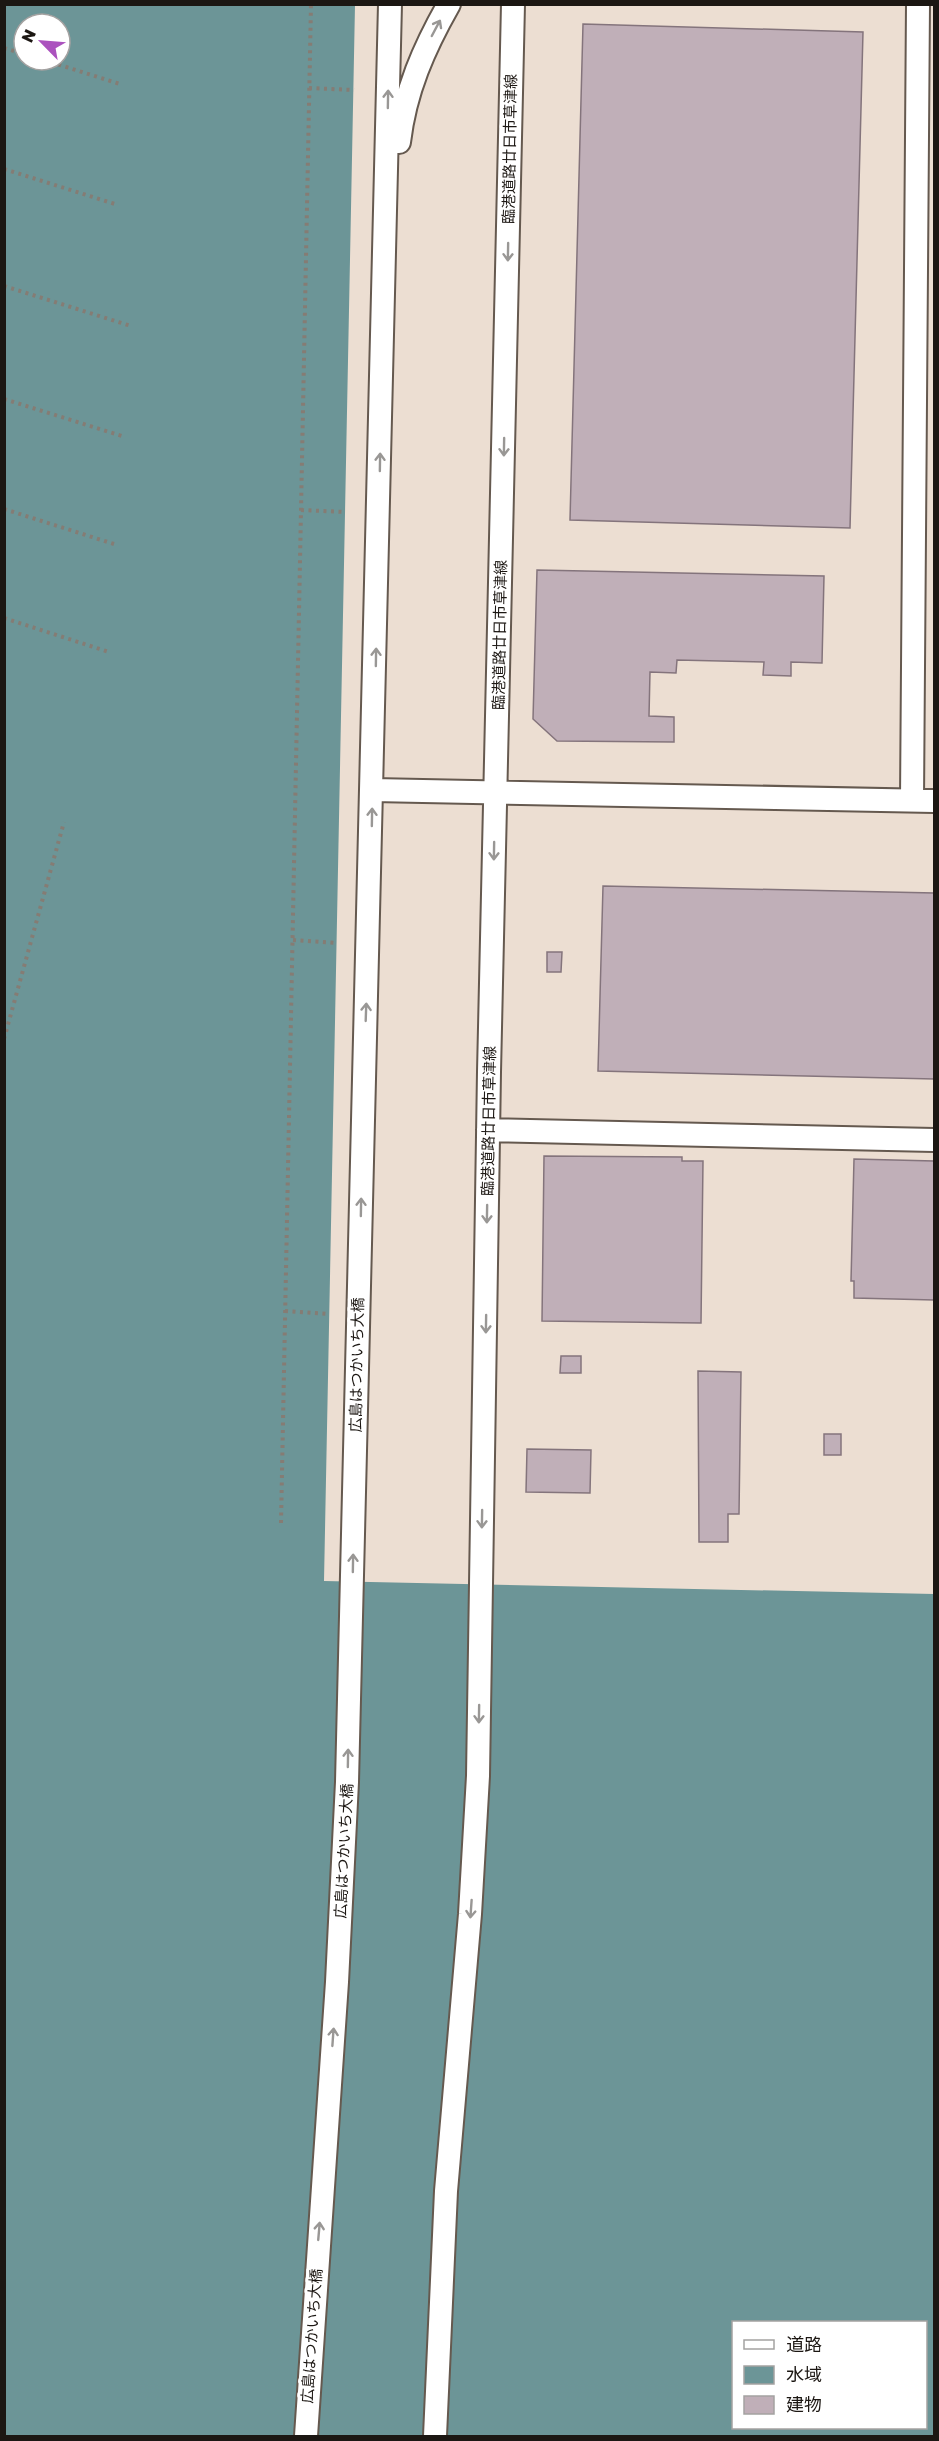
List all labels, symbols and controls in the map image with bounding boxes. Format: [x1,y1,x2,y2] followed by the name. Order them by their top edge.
[12,12,72,72] north arrow
[430,20,442,37] one-way arrow
[17,26,40,45] text: N
[499,74,519,224] street label: 臨港道路廿日市草津線
[382,89,394,109] one-way arrow
[502,241,514,261] one-way arrow
[498,436,509,456] one-way arrow
[374,452,386,472] one-way arrow
[489,560,509,710] street label: 臨港道路廿日市草津線
[370,647,382,667] one-way arrow
[366,807,378,827] one-way arrow
[489,840,500,860] one-way arrow
[360,1002,372,1022] one-way arrow
[478,1046,498,1196] street label: 臨港道路廿日市草津線
[355,1197,367,1217] one-way arrow
[481,1204,493,1224] one-way arrow
[346,1297,366,1433] street label: 広島はつかいち大橋
[480,1314,491,1334] one-way arrow
[476,1509,488,1529] one-way arrow
[347,1554,358,1574] one-way arrow
[473,1704,485,1724] one-way arrow
[342,1749,353,1769] one-way arrow
[330,1783,356,1919] street label: 広島はつかいち大橋
[465,1898,476,1918] one-way arrow
[328,2027,339,2047] one-way arrow
[314,2222,325,2242] one-way arrow
[297,2268,325,2404] street label: 広島はつかいち大橋
[732,2321,927,2429] legend
[786,2333,822,2355] text: 道路
[786,2363,822,2385] text: 水域
[786,2393,822,2415] text: 建物

